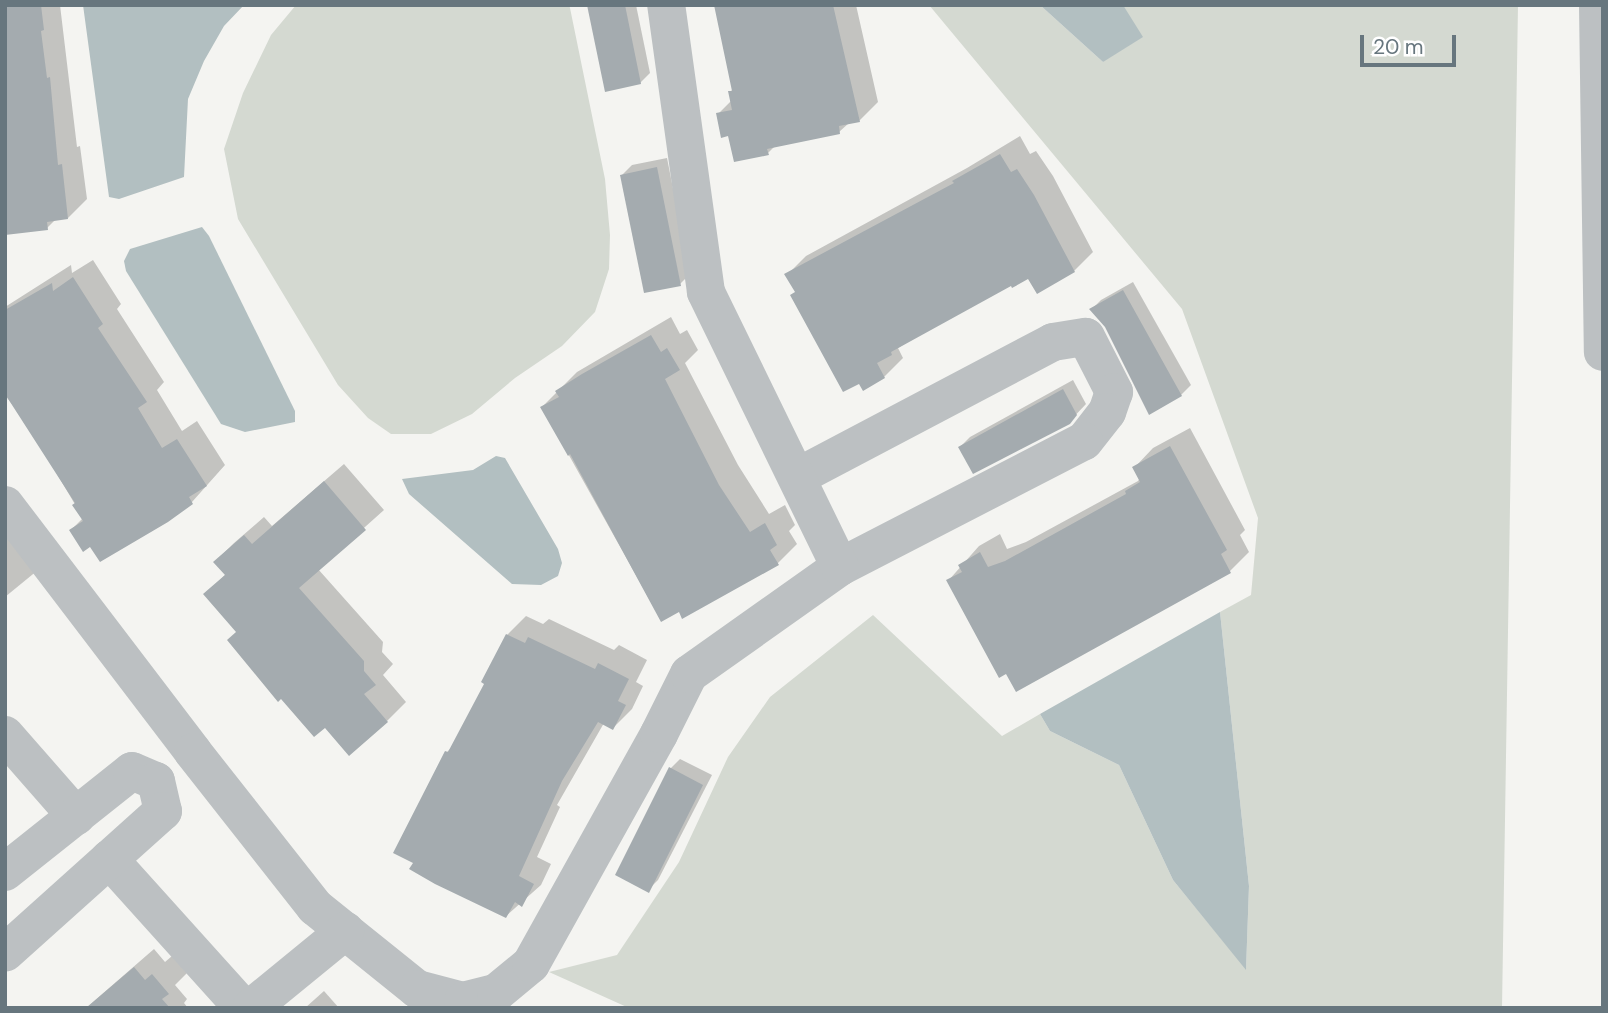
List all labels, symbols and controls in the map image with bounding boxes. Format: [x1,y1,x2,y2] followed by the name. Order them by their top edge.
[1363,21,1459,65] scale bar
[1373,33,1424,61] text: 20 m

